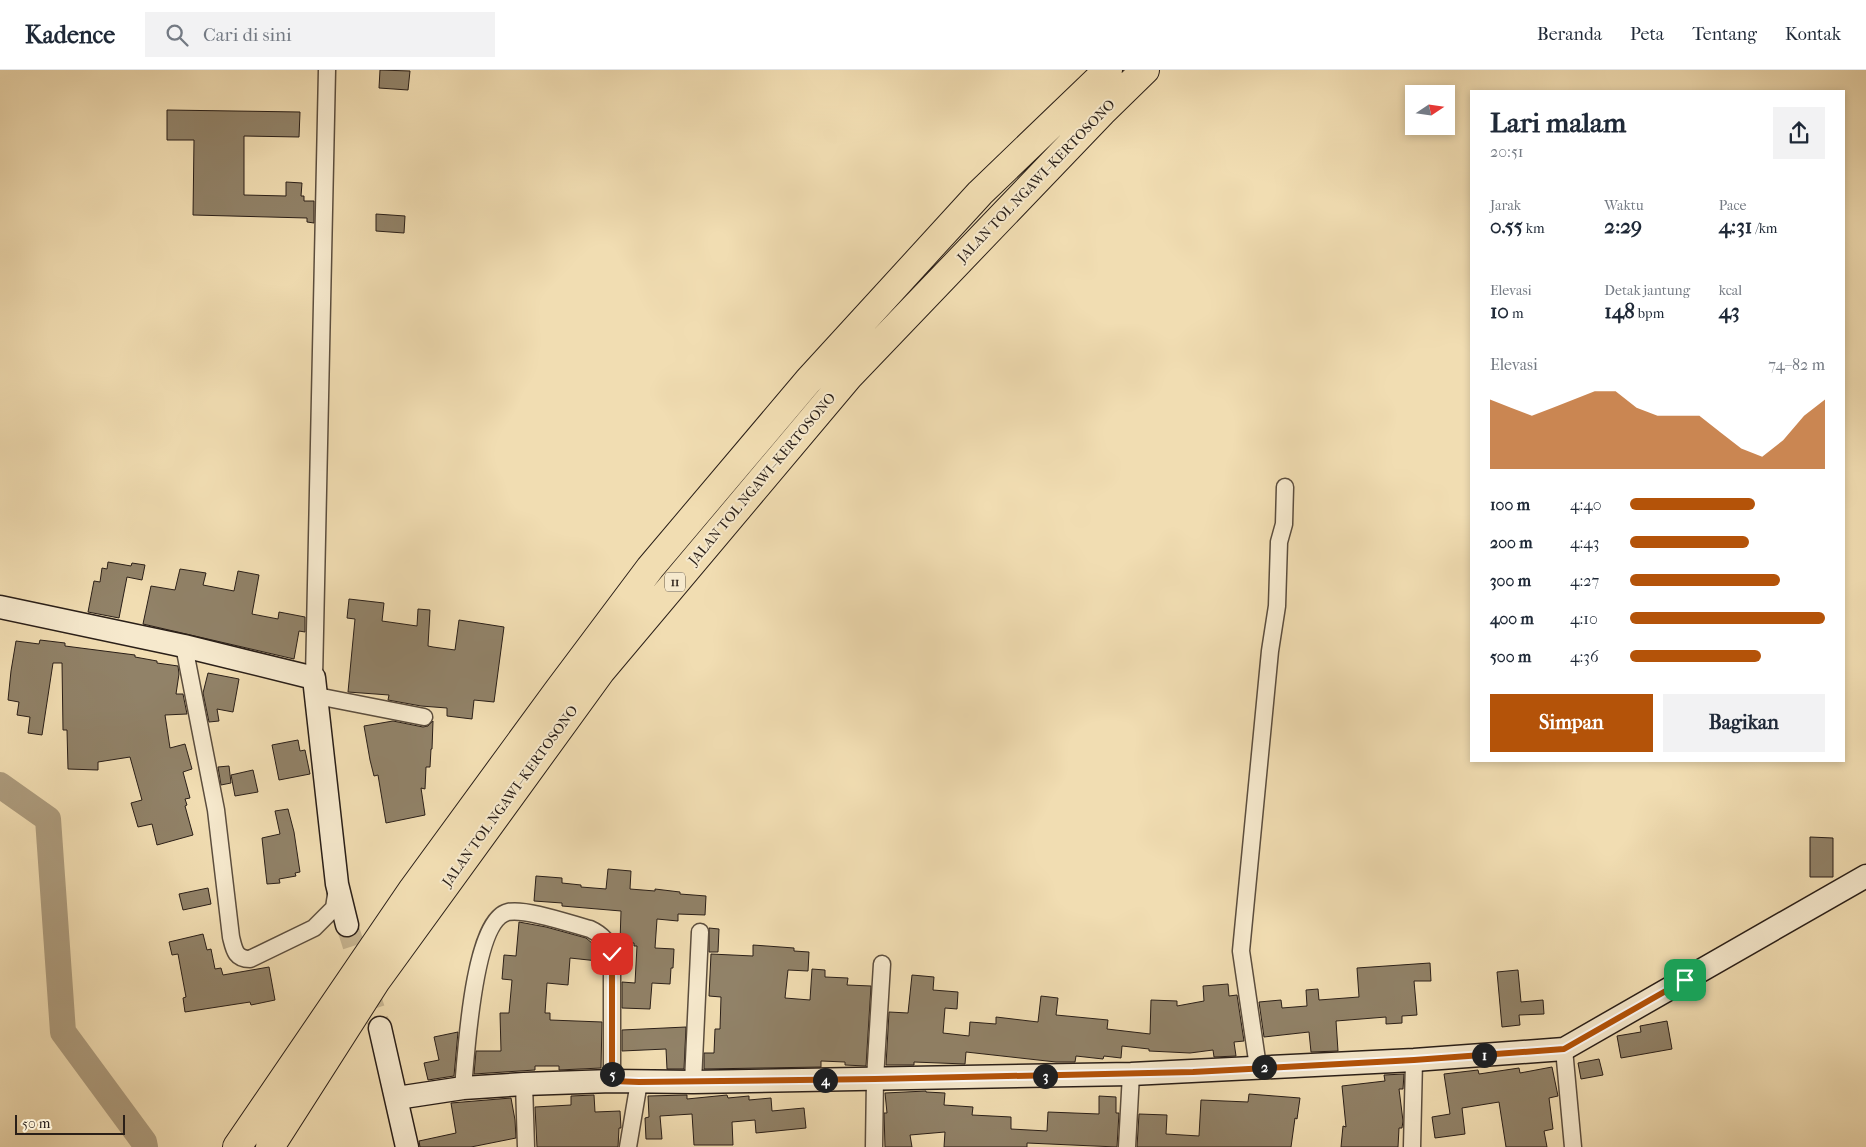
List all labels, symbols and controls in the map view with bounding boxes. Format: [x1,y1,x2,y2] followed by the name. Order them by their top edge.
[145,12,495,57] search box
[25,21,115,49] text: Kadence
[163,21,191,49] icon: search
[203,24,292,46] text: Cari di sini
[1537,24,1602,45] text: Beranda
[1630,24,1664,45] text: Peta
[1692,24,1757,45] text: Tentang
[1785,24,1841,45] text: Kontak
[1405,85,1455,135] north arrow
[1405,85,1455,135] map controls
[953,96,1118,267] street label: JALAN TOL NGAWI–KERTOSONO
[1490,106,1626,139] text: Lari malam
[1773,107,1825,159] button: share
[1490,142,1524,161] text: 20:51
[1490,197,1521,214] text: Jarak
[1604,197,1644,214] text: Waktu
[1719,197,1747,214] text: Pace
[1490,214,1523,238] text: 0.55
[1604,214,1642,238] text: 2:29
[1719,214,1752,238] text: 4:31
[1523,220,1545,237] text: km
[1752,220,1778,237] text: /km
[1490,282,1532,299] text: Elevasi
[1604,282,1690,299] text: Detak jantung
[1719,282,1742,299] text: kcal
[1490,299,1509,323] text: 10
[1604,299,1635,323] text: 148
[1719,299,1740,323] text: 43
[1509,305,1524,322] text: m
[1635,305,1664,322] text: bpm
[1490,355,1538,374] text: Elevasi
[1768,355,1825,374] text: 74–82 m
[684,389,839,569] street label: JALAN TOL NGAWI–KERTOSONO
[1490,495,1530,514] text: 100 m
[1570,495,1602,514] text: 4:40
[1490,533,1533,552] text: 200 m
[1570,533,1599,552] text: 4:43
[1490,571,1531,590] text: 300 m
[1570,571,1599,590] text: 4:27
[665,572,685,592] road number: 11
[1490,609,1534,628] text: 400 m
[1570,609,1598,628] text: 4:10
[1490,647,1531,666] text: 500 m
[1570,647,1599,666] text: 4:36
[1490,694,1653,752] button: Simpan
[1663,694,1825,752] button: Bagikan
[438,702,581,891] street label: JALAN TOL NGAWI–KERTOSONO
[591,933,633,975] pin
[598,940,626,968] icon: check
[1664,959,1706,1001] pin
[1671,966,1699,994] icon: arrive
[1472,1042,1496,1068] pin: 1
[1482,1047,1487,1064] text: 1
[1252,1054,1276,1080] pin: 2
[1261,1059,1268,1076] text: 2
[600,1062,624,1086] pin: 5
[1032,1064,1058,1088] pin: 3
[609,1066,616,1083] text: 5
[812,1068,838,1092] pin: 4
[1043,1068,1048,1085] text: 3
[821,1072,830,1089] text: 4
[15,1112,125,1135] scale bar
[22,1115,50,1132] text: 50 m

